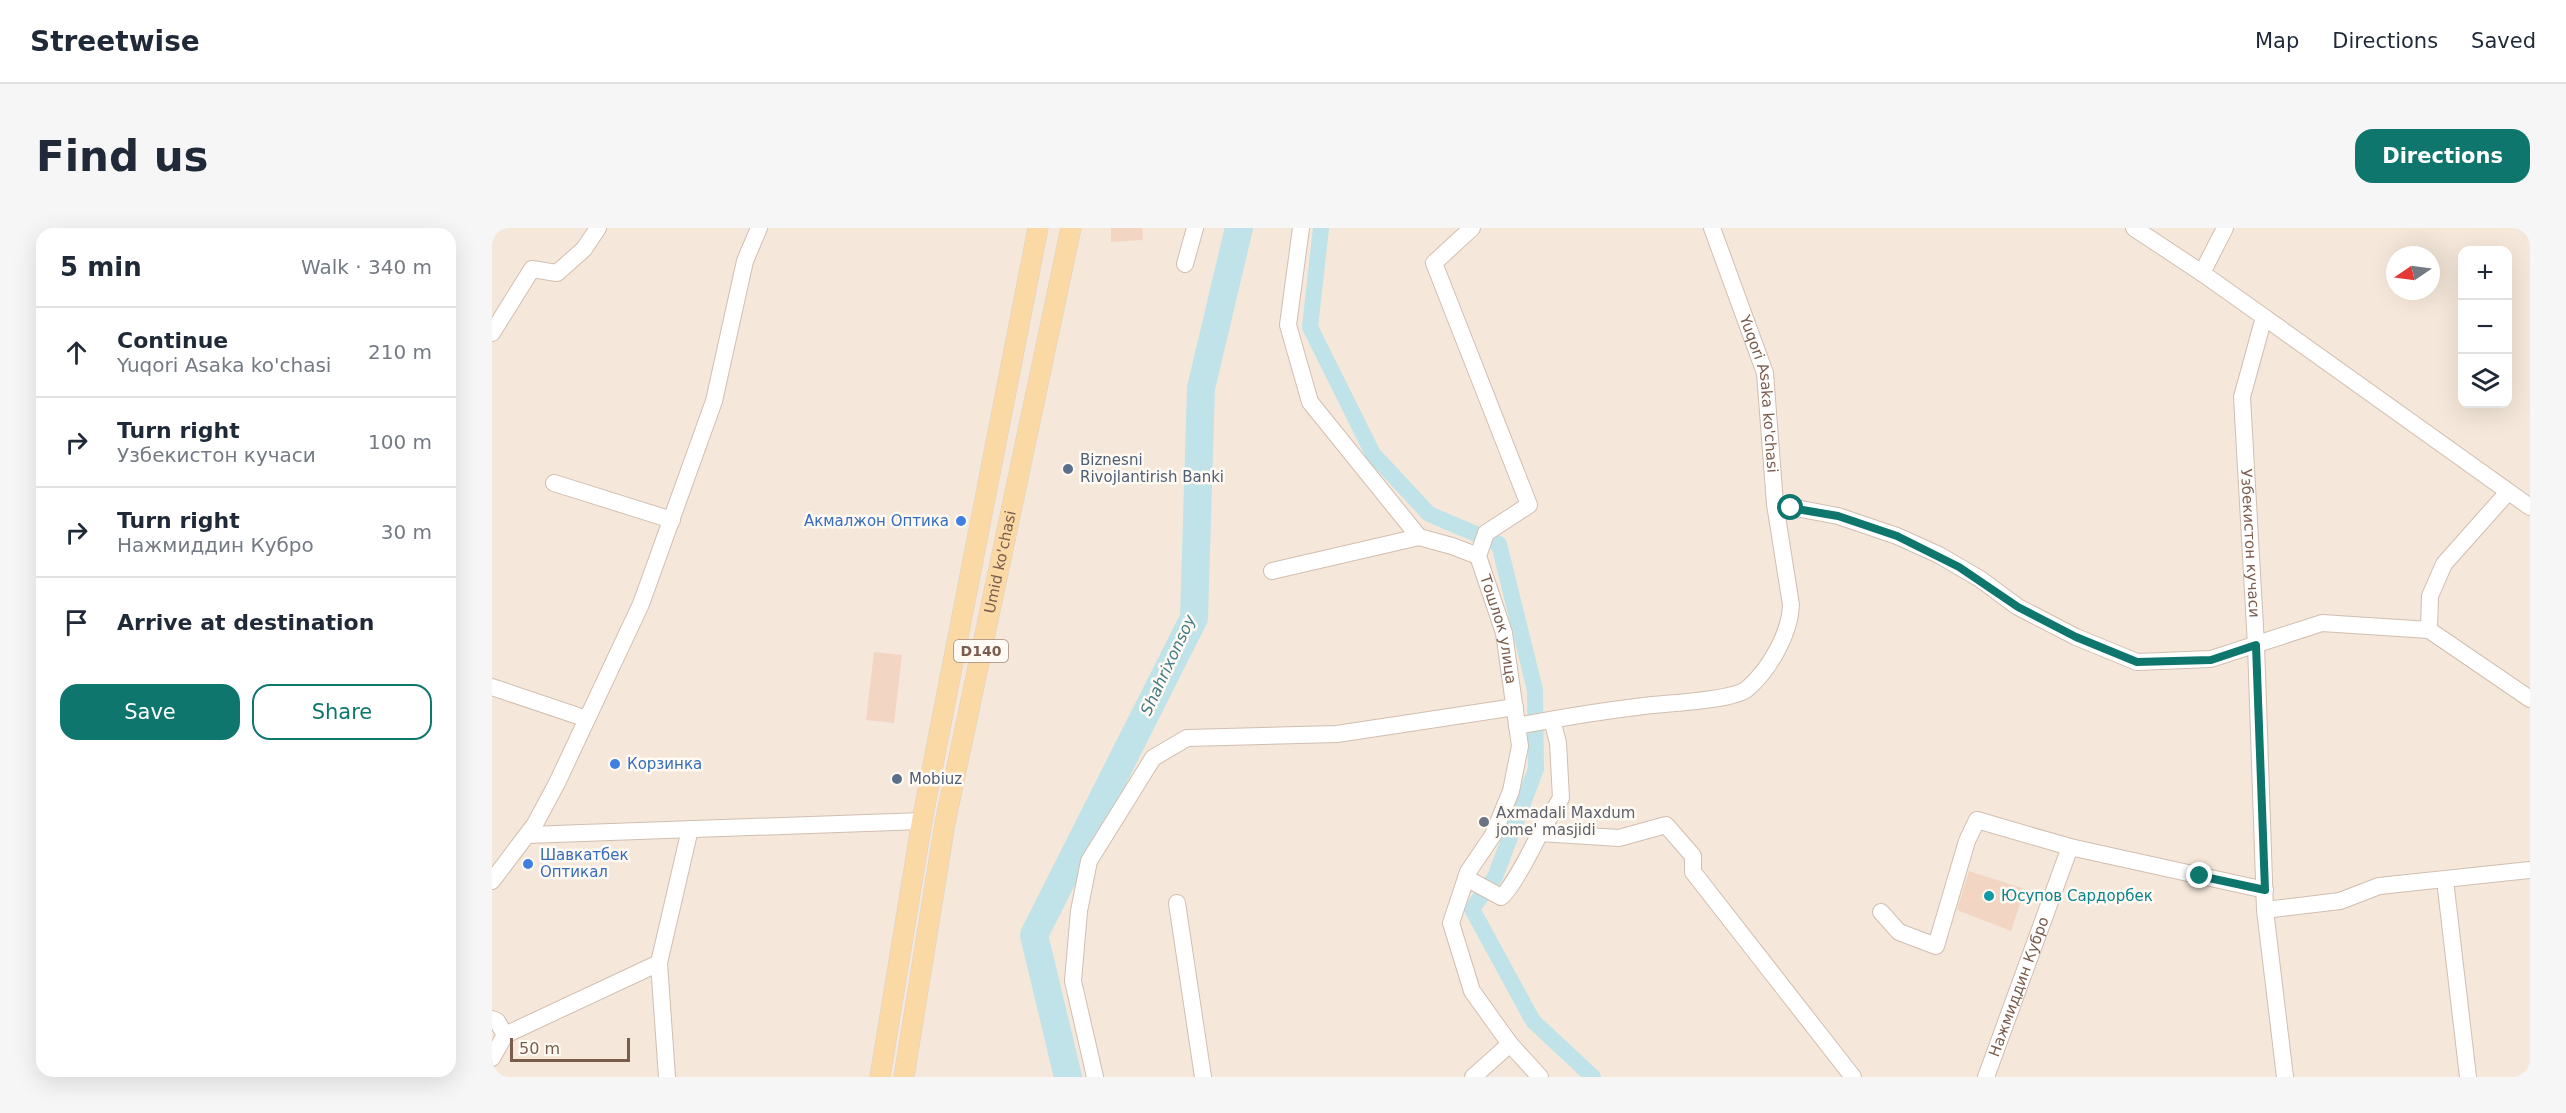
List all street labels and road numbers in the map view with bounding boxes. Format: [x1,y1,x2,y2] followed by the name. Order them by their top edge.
[1735,312,1782,473] street label: Yuqori Asaka ko'chasi
[2237,468,2263,618] street label: Узбекистон кучаси
[981,509,1020,615] street label: Umid ko'chasi
[1476,571,1520,685] street label: Тошлок улица
[954,640,1008,662] road number: D140
[1985,914,2053,1059] street label: Нажмиддин Кубро

